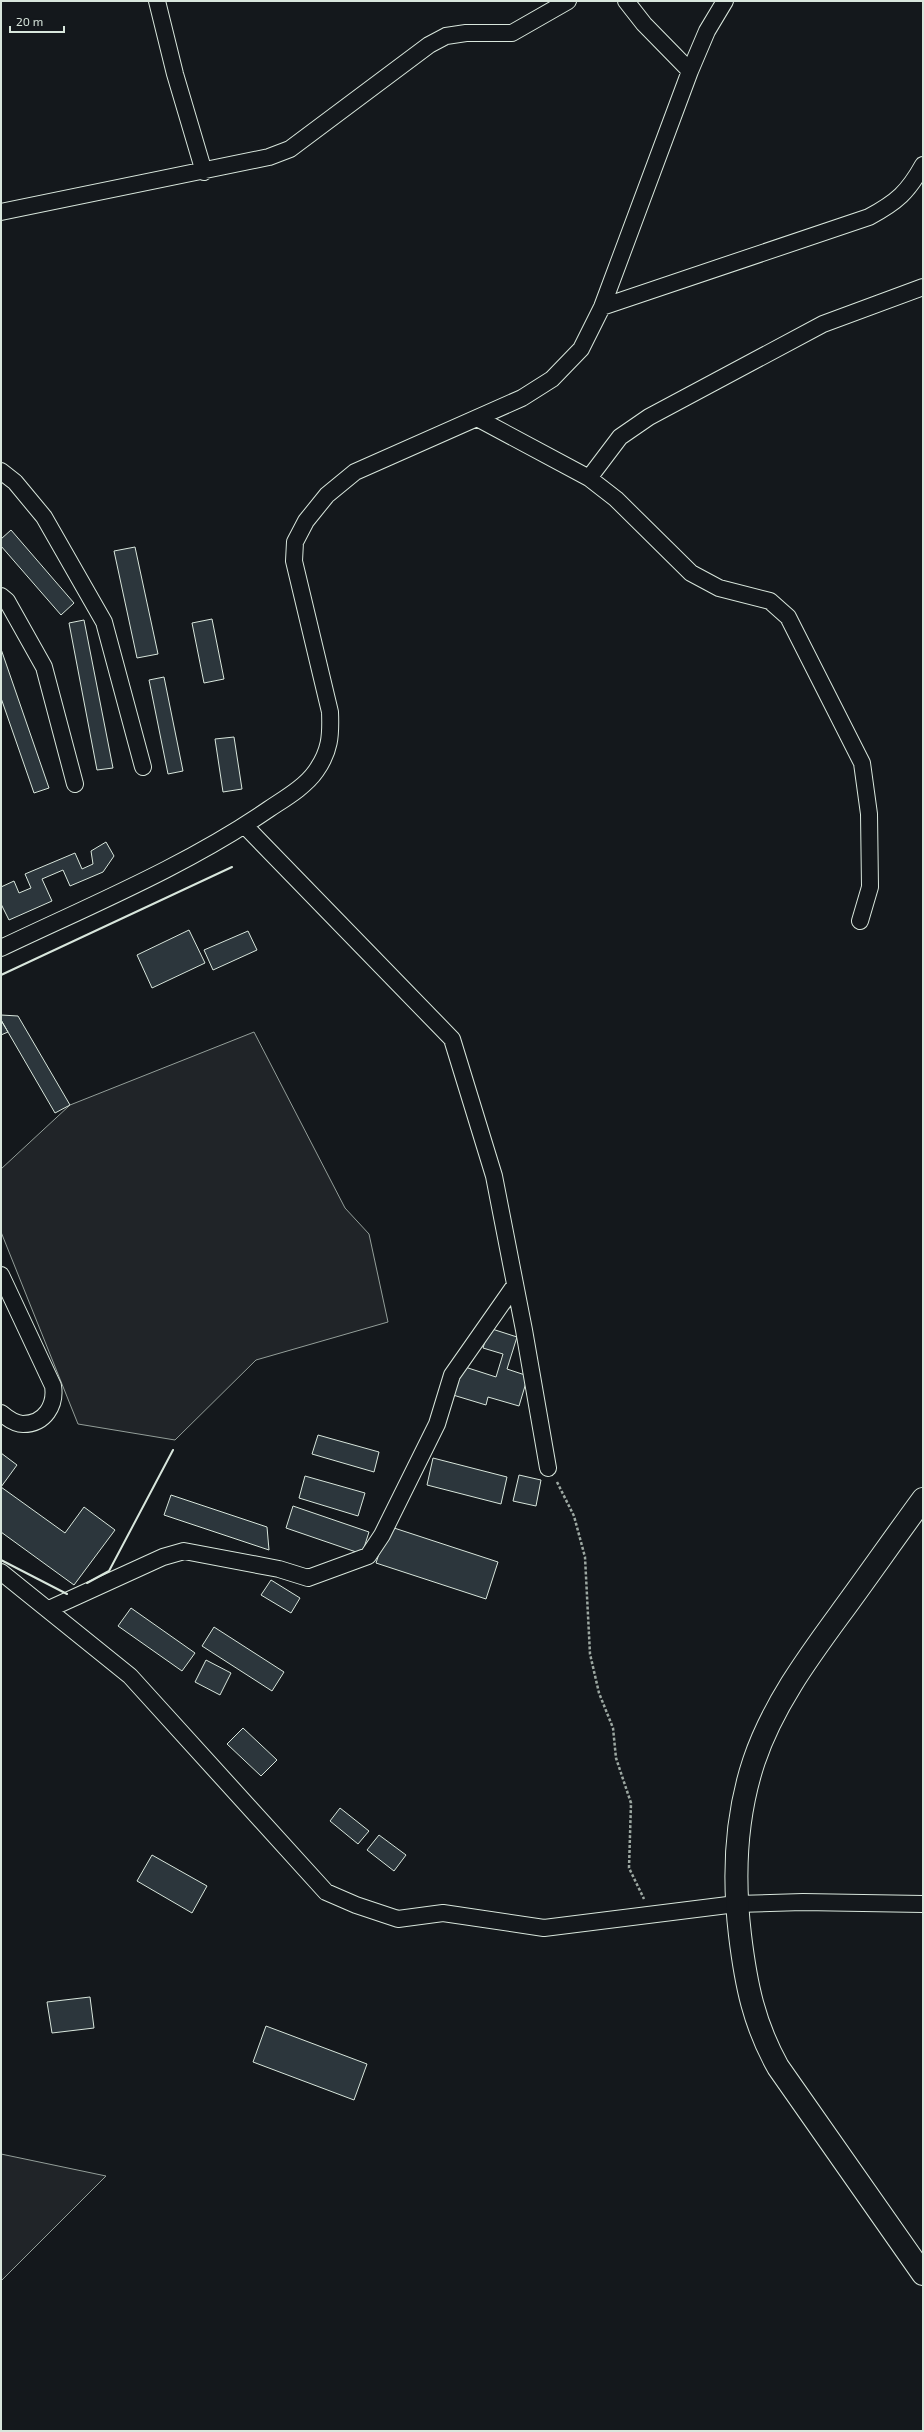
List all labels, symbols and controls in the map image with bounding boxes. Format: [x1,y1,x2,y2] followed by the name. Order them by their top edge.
[10,8,64,34] scale bar
[16,14,43,28] text: 20 m

